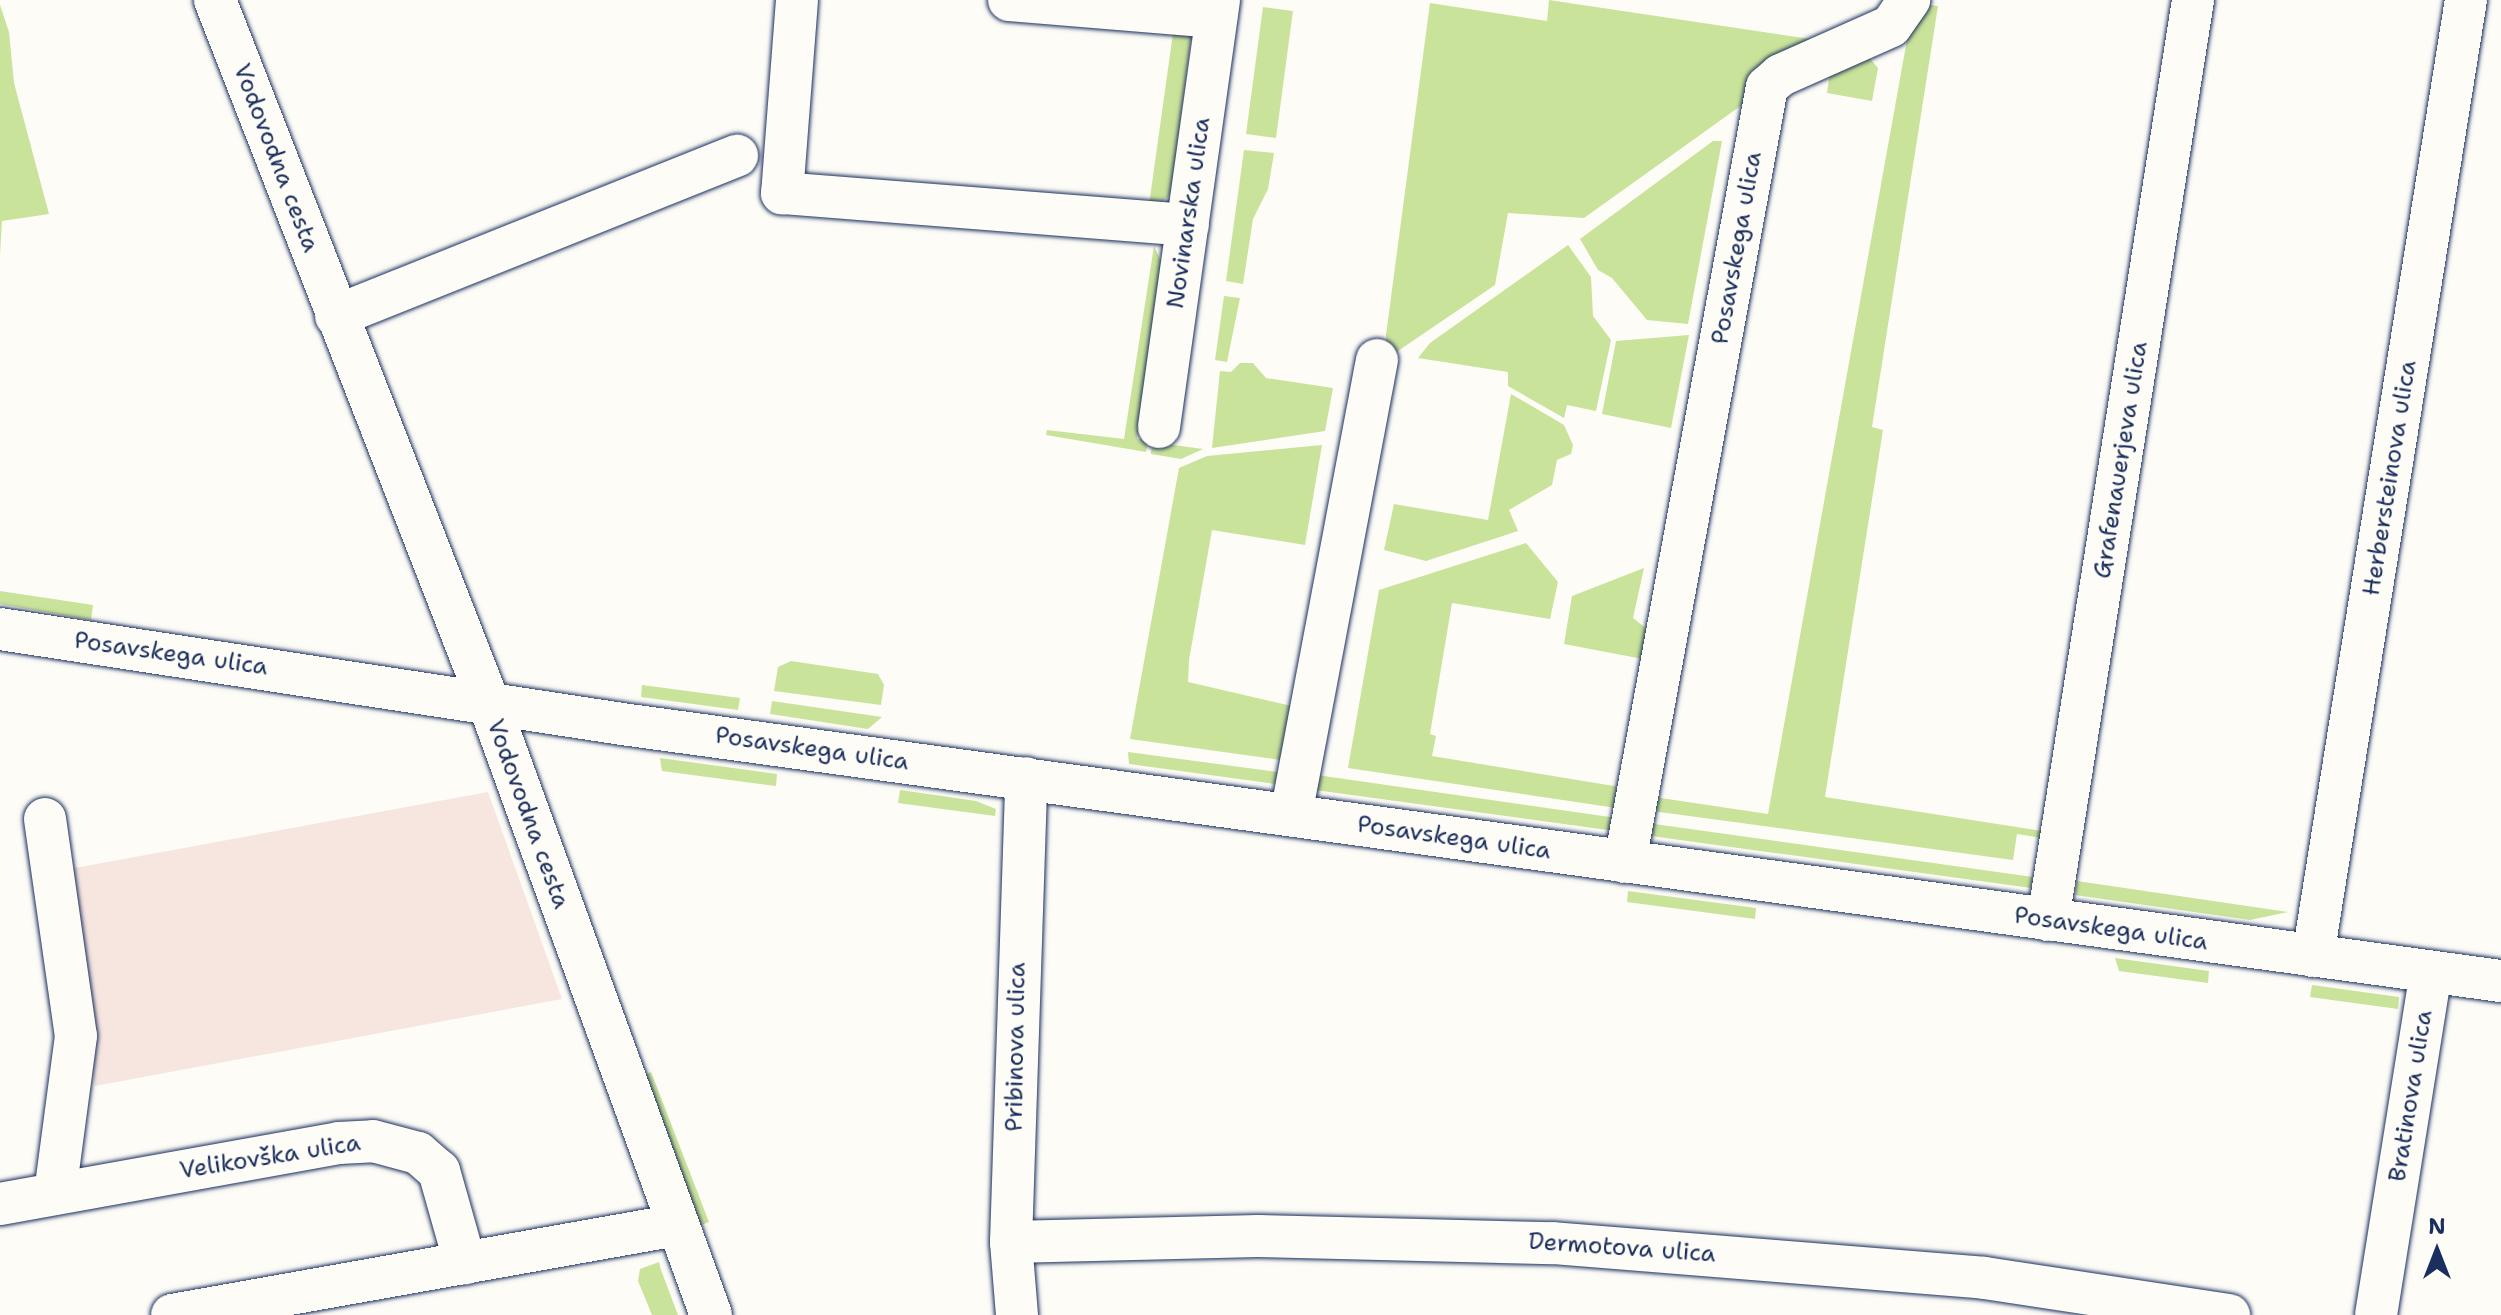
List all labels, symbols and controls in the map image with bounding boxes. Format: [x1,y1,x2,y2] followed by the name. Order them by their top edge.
[227,60,325,256] street label: Vodovodna cesta
[1161,115,1217,311] street label: Novinarska ulica
[1706,149,1768,347] street label: Posavskega ulica
[2088,339,2154,581] street label: Grafenauerjeva ulica
[2357,358,2423,598] street label: Herbersteinova ulica
[72,626,270,682] street label: Posavskega ulica
[480,715,576,913] street label: Vodovodna cesta
[713,721,911,777] street label: Posavskega ulica
[1355,810,1553,866] street label: Posavskega ulica
[2012,901,2210,957] street label: Posavskega ulica
[1000,962,1032,1132] street label: Pribinova ulica
[2383,1008,2439,1184] street label: Bratinova ulica
[178,1128,362,1186] street label: Velikovška ulica
[2397,1211,2477,1291] north arrow
[2428,1212,2446,1241] text: N
[1527,1227,1717,1269] street label: Dermotova ulica

